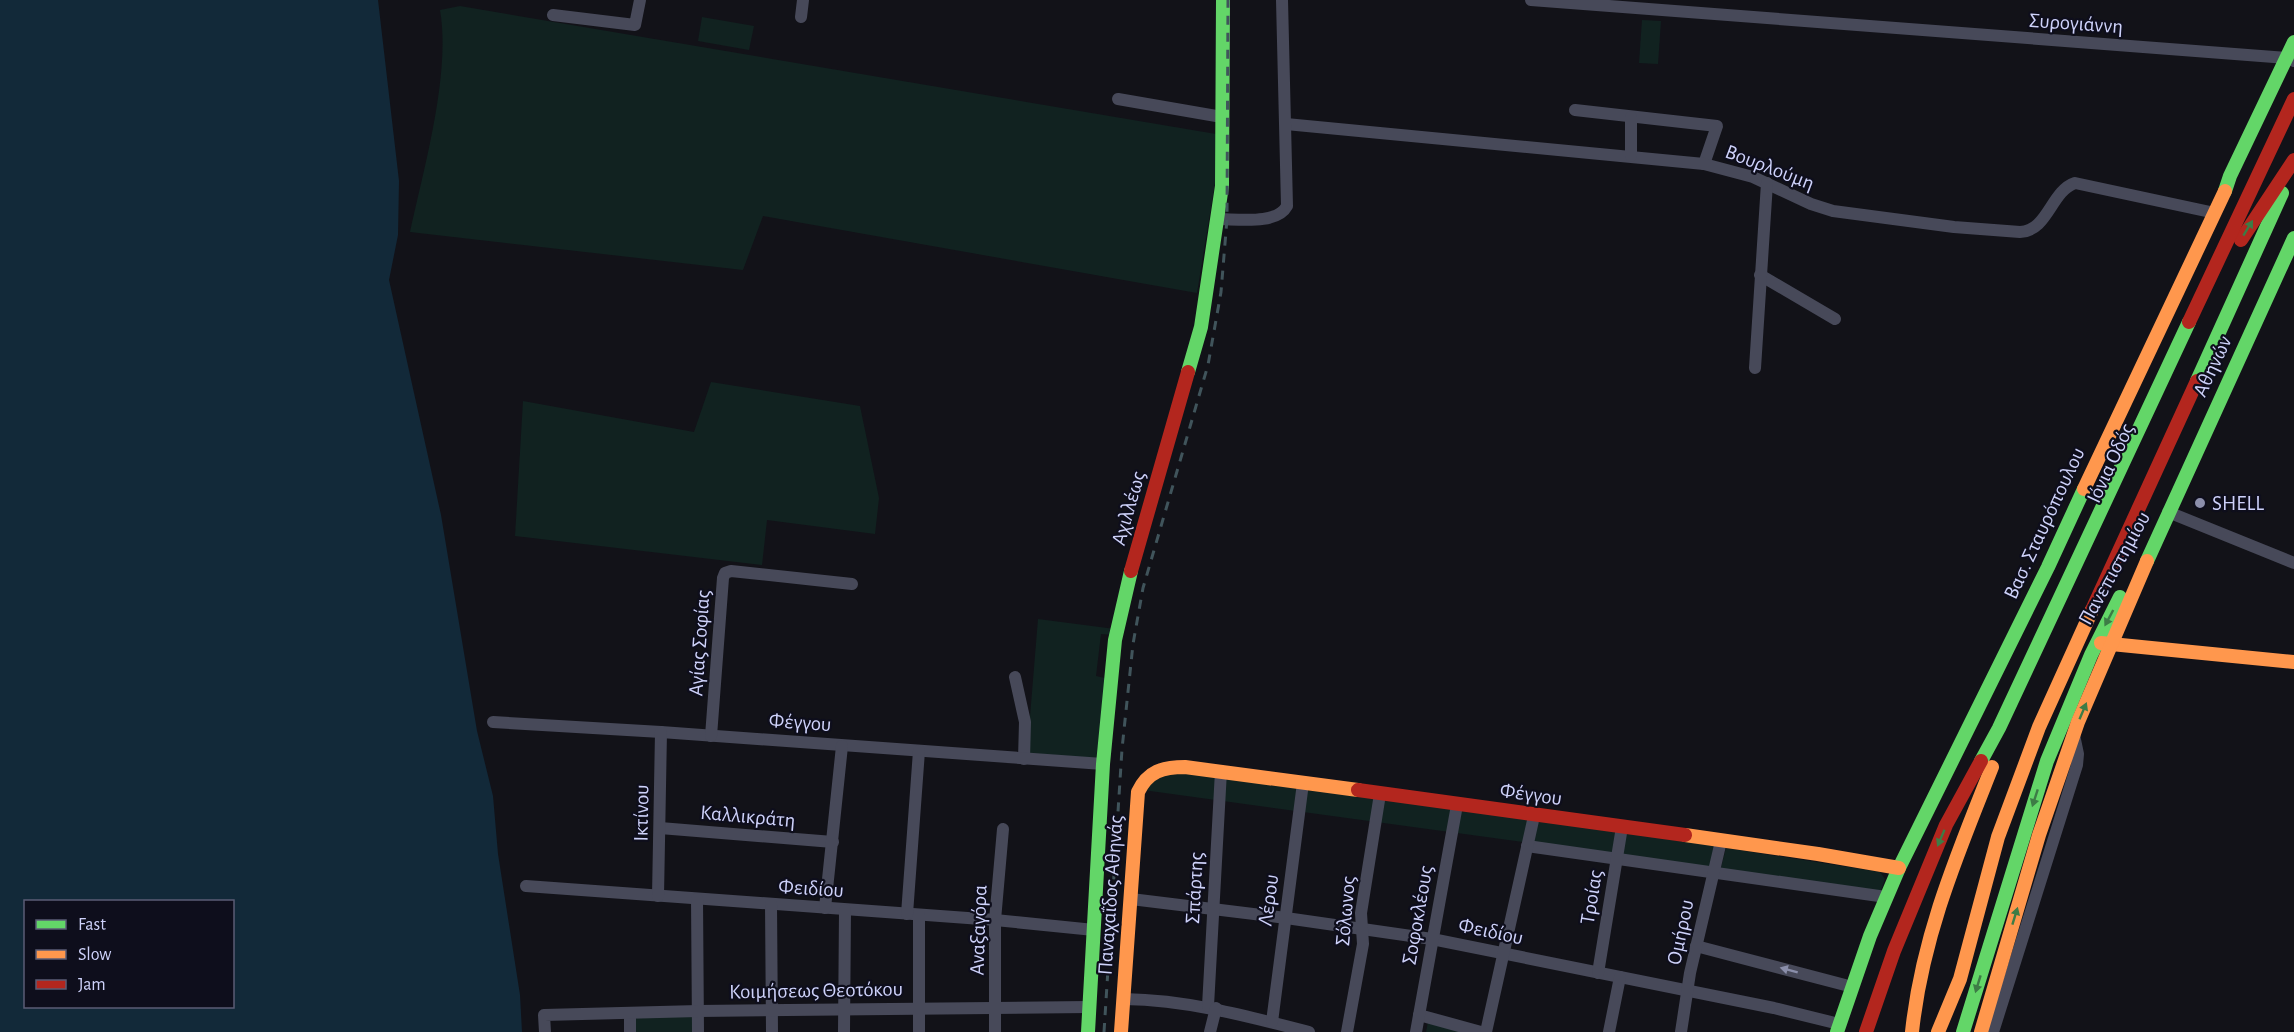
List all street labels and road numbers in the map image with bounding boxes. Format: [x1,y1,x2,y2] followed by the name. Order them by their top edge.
[2028,10,2124,37] street label: Συρογιάννη
[1722,141,1817,194] street label: Βουρλούμη
[2189,332,2236,400] street label: Αθηνών
[2083,420,2138,506] street label: Ιόνια Οδός
[2000,444,2089,602] street label: Βασ. Σταυρόπουλου
[1108,469,1149,547] street label: Αχιλλέως
[2075,508,2154,629] street label: Πανεπιστημίου
[685,589,714,697] street label: Αγίας Σοφίας
[768,710,832,735] street label: Φέγγου
[1498,780,1563,809] street label: Φέγγου
[631,784,652,842] street label: Ικτίνου
[699,802,796,831] street label: Καλλικράτη
[1094,814,1127,976] street label: Παναχαΐδος Αθηνάς
[1182,852,1207,924] street label: Σπάρτης
[1398,864,1437,966] street label: Σοφοκλέους
[1577,868,1606,926] street label: Τροίας
[1254,873,1283,927] street label: Λέρου
[1332,875,1359,947] street label: Σόλωνος
[777,876,845,901] street label: Φειδίου
[966,884,992,976] street label: Αναξαγόρα
[1663,898,1698,967] street label: Ομήρου
[1457,914,1525,949] street label: Φειδίου
[729,978,903,1003] street label: Κοιμήσεως Θεοτόκου

